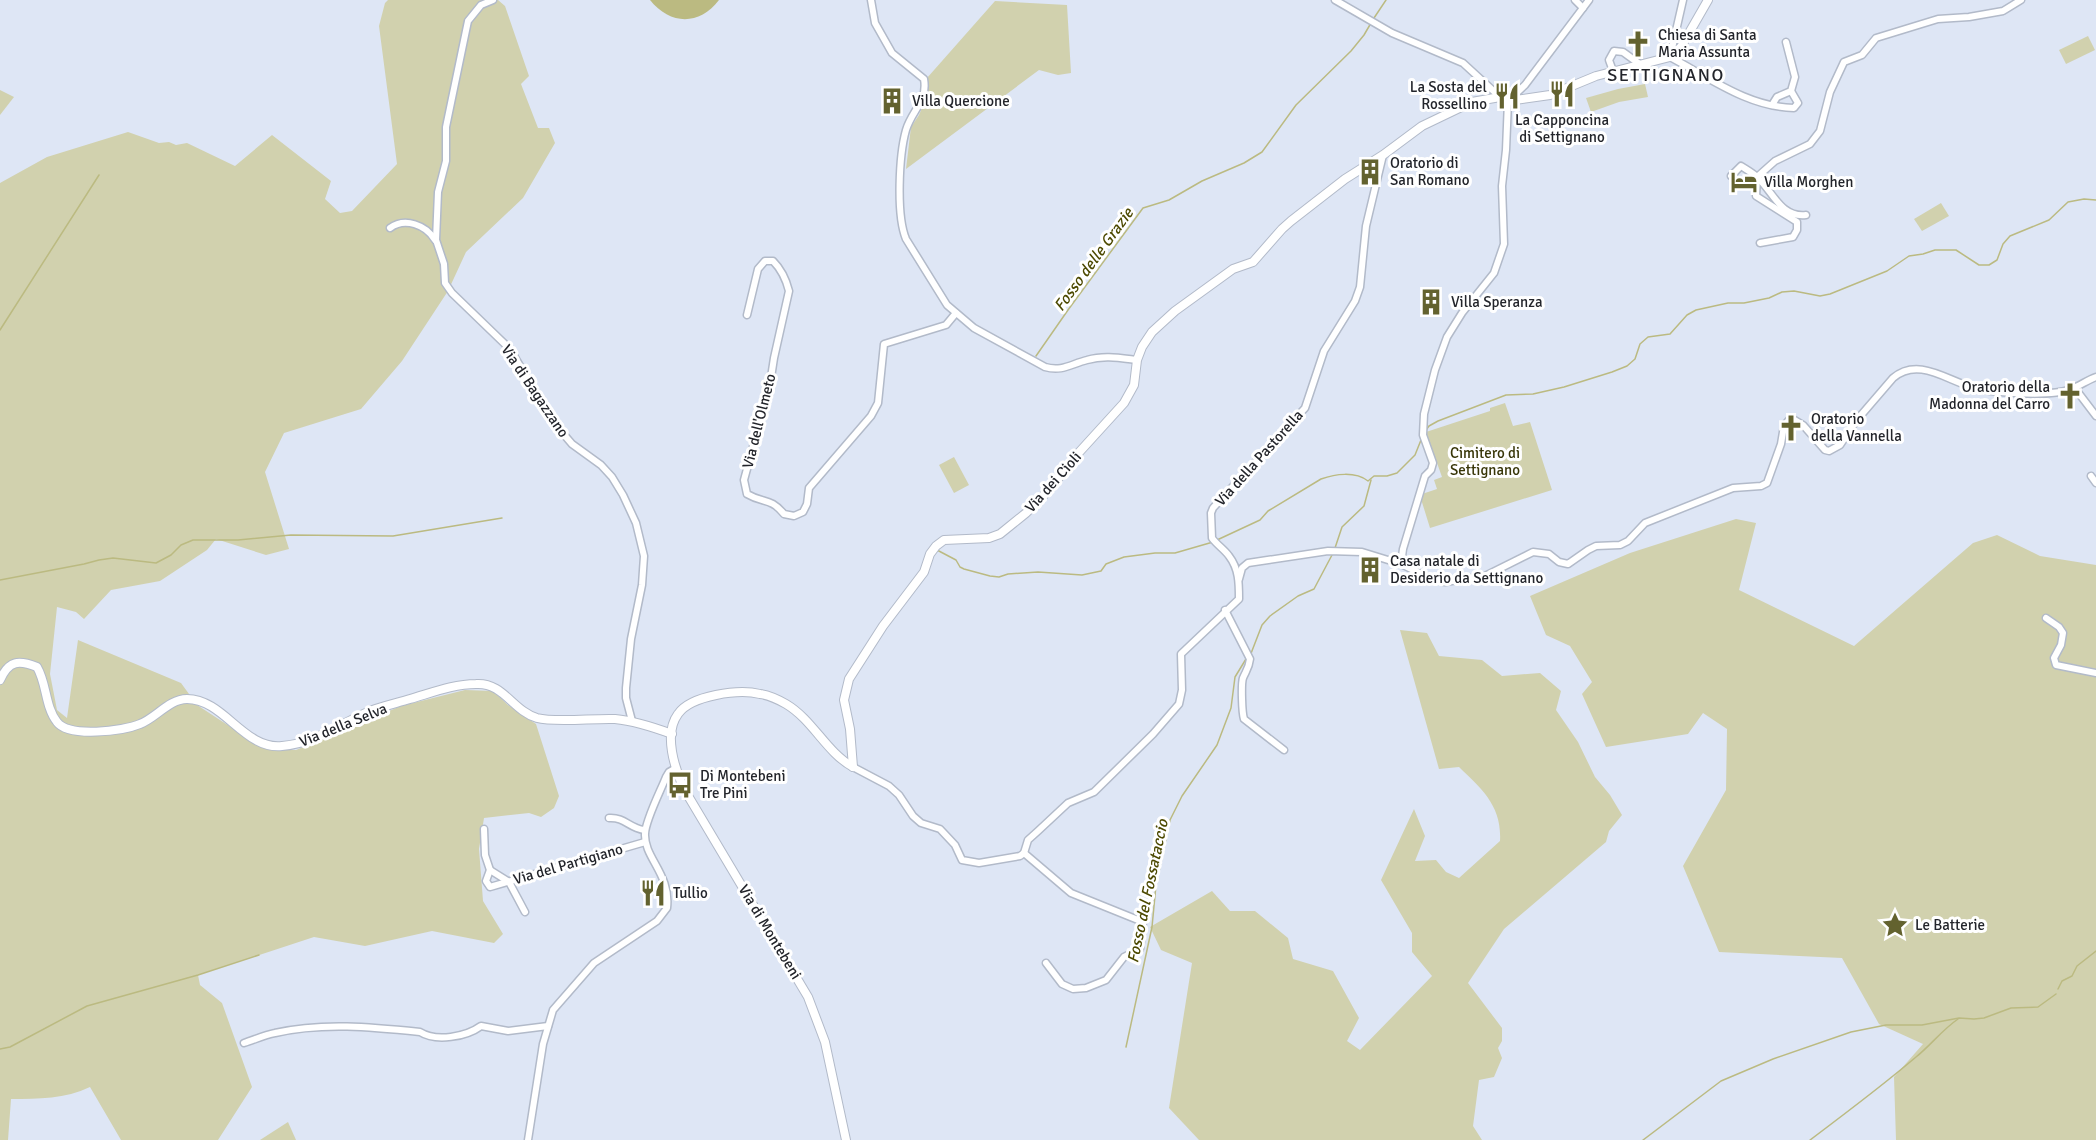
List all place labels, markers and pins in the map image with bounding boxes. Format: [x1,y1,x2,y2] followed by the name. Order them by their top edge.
[1658,26,1757,61] place label: Chiesa di Santa Maria Assunta
[1623,29,1653,59] church icon: Chiesa di Santa Maria Assunta
[1410,78,1487,113] place label: La Sosta del Rossellino
[1547,79,1577,109] restaurant icon: La Capponcina di Settignano
[1492,81,1522,111] restaurant icon: La Sosta del Rossellino
[877,86,907,116] building icon: Villa Quercione
[912,92,1010,110] place label: Villa Quercione
[1515,111,1609,146] place label: La Capponcina di Settignano
[1390,154,1470,189] place label: Oratorio di San Romano
[1355,157,1385,187] building icon: Oratorio di San Romano
[1729,167,1759,197] hotel icon: Villa Morghen
[1764,173,1853,191] place label: Villa Morghen
[1416,287,1446,317] building icon: Villa Speranza
[1451,293,1543,311] place label: Villa Speranza
[1929,378,2050,413] place label: Oratorio della Madonna del Carro
[2055,381,2085,411] church icon: Oratorio della Madonna del Carro
[1811,410,1902,445] place label: Oratorio della Vannella
[1776,413,1806,443] church icon: Oratorio della Vannella
[1390,552,1544,587] place label: Casa natale di Desiderio da Settignano
[1355,555,1385,585] building icon: Casa natale di Desiderio da Settignano
[700,767,785,802] place label: Di Montebeni Tre Pini
[665,770,695,800] bus stop icon: Di Montebeni Tre Pini
[638,878,668,908] restaurant icon: Tullio
[673,884,708,902] place label: Tullio
[1880,910,1910,940] place icon: Le Batterie
[1915,916,1985,934] place label: Le Batterie

